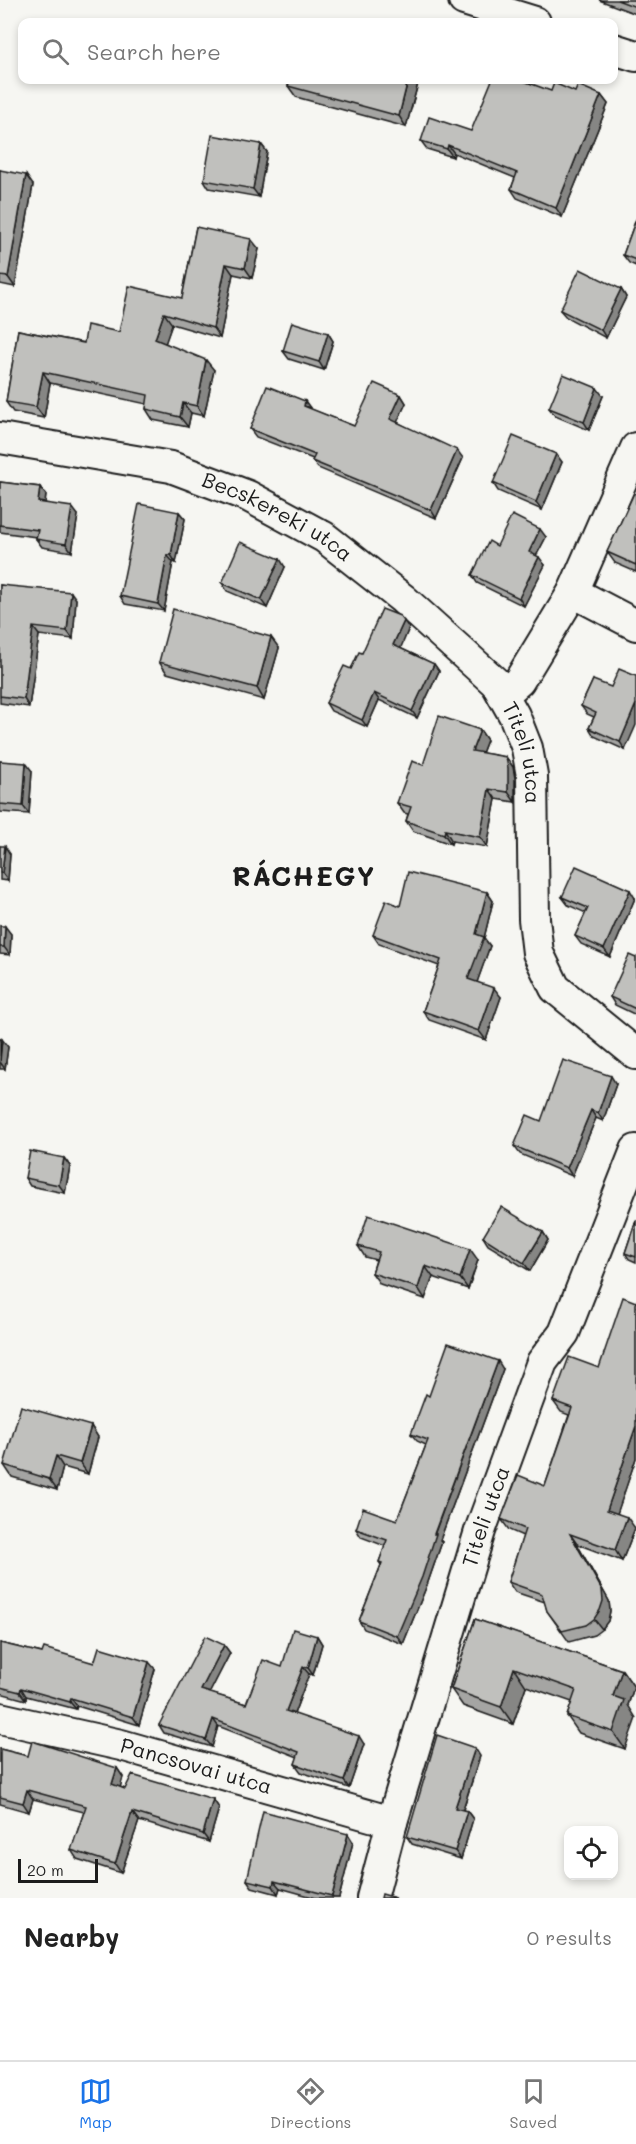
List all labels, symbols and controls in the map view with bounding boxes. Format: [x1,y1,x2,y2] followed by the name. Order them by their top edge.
[18,18,618,84] search box
[39,35,72,68] icon: search
[87,37,221,66] text: Search here
[199,465,359,566] street label: Becskereki utca
[497,696,547,804] street label: Titeli utca
[232,858,376,893] district label: RÁCHEGY
[455,1462,515,1570] street label: Titeli utca
[118,1731,275,1799] street label: Pancsovai utca
[564,1826,618,1880] map controls
[564,1826,618,1880] button: locate
[18,1856,98,1884] scale bar
[27,1859,64,1880] text: 20 m
[24,1920,119,1954] text: Nearby
[527,1924,612,1950] text: 0 results
[79,2075,112,2132] tab: Map
[270,2075,351,2132] tab: Directions
[509,2075,557,2132] tab: Saved

